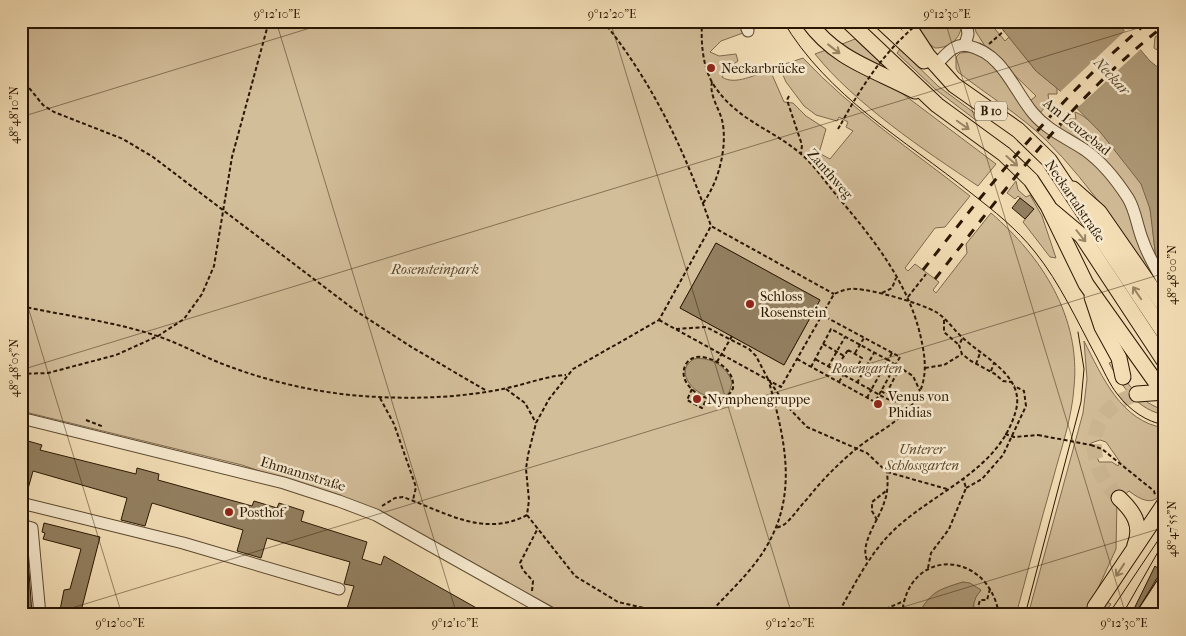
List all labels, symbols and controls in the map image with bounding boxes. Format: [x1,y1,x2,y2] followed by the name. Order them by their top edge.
[254,7,300,21] text: 9°12'10"E
[588,7,636,21] text: 9°12'20"E
[923,7,971,21] text: 9°12'30"E
[827,44,840,55] one-way arrow
[1089,53,1135,99] water label: Neckar
[721,60,805,77] place label: Neckarbrücke
[705,62,717,74] marker: Neckarbrücke
[7,86,21,144] text: 48°48'10"N
[1039,94,1114,160] street label: Am Leuzebad
[975,102,1007,120] road number: B 10
[956,120,970,130] one-way arrow
[804,145,857,203] street label: Zanthweg
[1005,155,1018,167] one-way arrow
[1041,157,1109,245] street label: Neckartalstraße
[1075,229,1086,242] one-way arrow
[1165,245,1179,305] text: 48°48'00"N
[390,261,479,278] park label: Rosensteinpark
[1132,287,1142,301] one-way arrow
[760,288,827,321] place label: Schloss Rosenstein
[744,298,756,310] marker: Schloss Rosenstein
[7,339,21,397] text: 48°48'05"N
[831,360,902,377] park label: Rosengarten
[887,388,949,421] place label: Venus von Phidias
[707,391,810,408] place label: Nymphengruppe
[691,393,703,405] marker: Nymphengruppe
[872,398,884,410] marker: Venus von Phidias
[884,441,959,474] park label: Unterer Schlossgarten
[258,453,348,495] street label: Ehmannstraße
[1165,501,1179,557] text: 48°47'55"N
[239,504,287,521] place label: Posthof
[223,506,235,518] marker: Posthof
[1115,563,1125,577] one-way arrow
[96,616,144,630] text: 9°12'00"E
[432,616,478,630] text: 9°12'10"E
[766,616,814,630] text: 9°12'20"E
[1100,616,1148,630] text: 9°12'30"E

